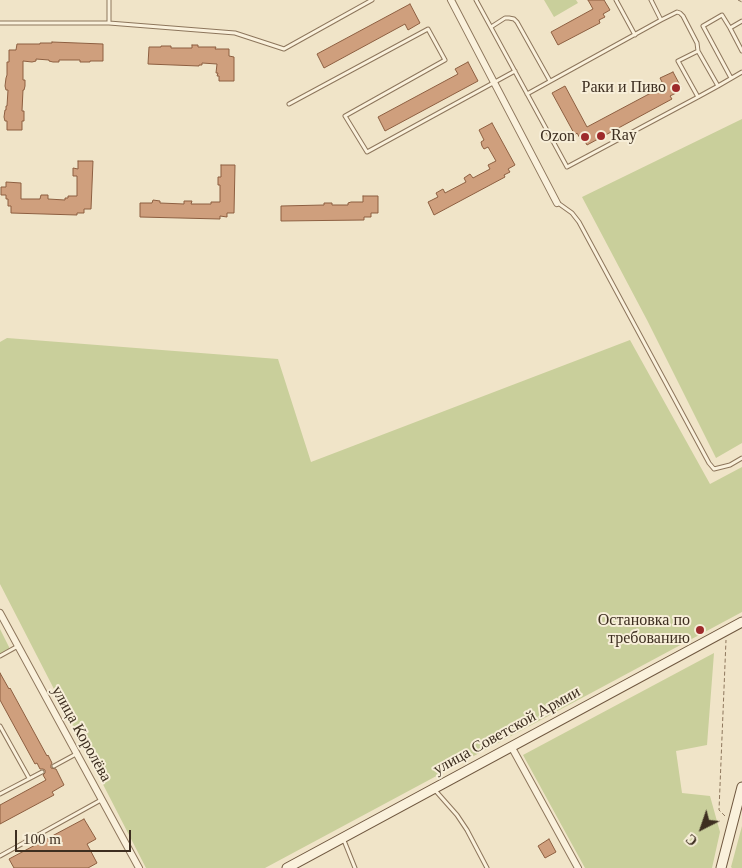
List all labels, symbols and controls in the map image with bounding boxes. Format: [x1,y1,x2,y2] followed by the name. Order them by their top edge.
[582,78,666,98] place label: Раки и Пиво
[670,82,682,94] marker: Раки и Пиво
[611,126,637,146] place label: Ray
[540,127,575,147] place label: Ozon
[595,130,607,142] marker: Ray
[579,131,591,143] marker: Ozon
[598,611,690,649] place label: Остановка по требованию
[694,624,706,636] marker: Остановка по требованию
[47,683,115,785] street label: улица Королёва
[430,683,584,779] street label: улица Советской Армии
[677,803,727,853] north arrow
[18,820,134,852] scale bar
[23,831,61,847] text: 100 m
[683,831,701,849] text: С

